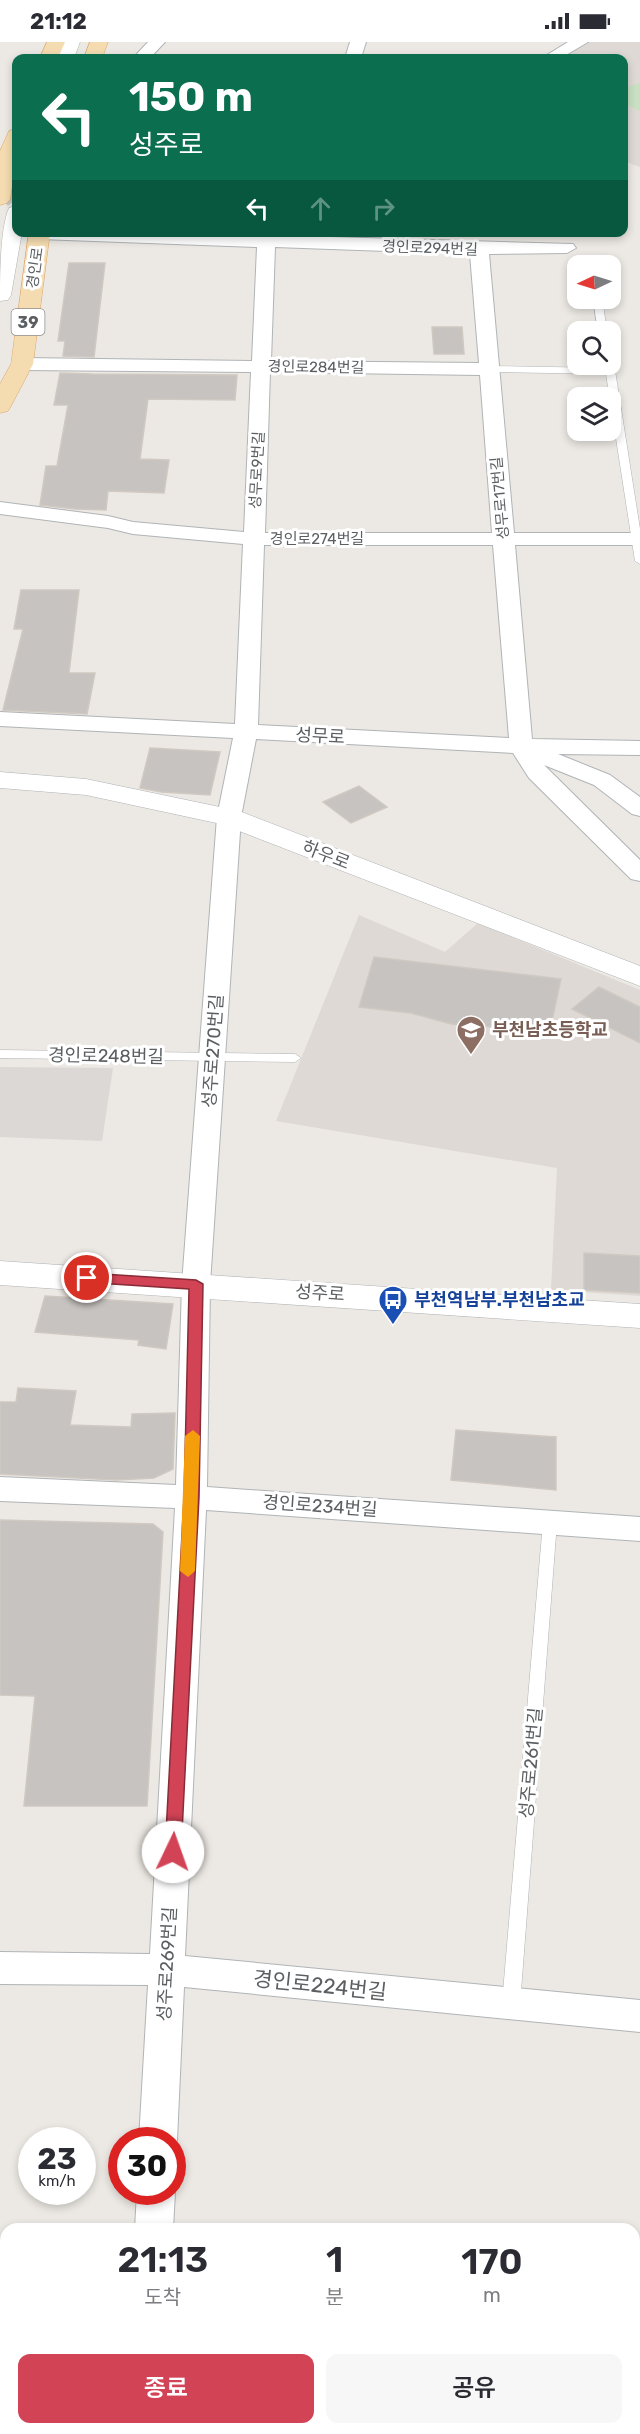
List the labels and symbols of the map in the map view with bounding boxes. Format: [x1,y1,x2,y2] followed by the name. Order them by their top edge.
[382,237,478,259] street label: 경인로294번길
[23,246,47,290] street label: 경인로
[567,255,621,309] north arrow
[12,309,44,335] road number: 39
[268,357,364,377] street label: 경인로284번길
[246,431,268,509] street label: 성무로9번길
[487,456,513,540] street label: 성무로17번길
[270,530,364,548] street label: 경인로274번길
[295,724,345,748] street label: 성무로
[299,836,353,874] street label: 하우로
[198,993,228,1109] street label: 성주로270번길
[455,1014,487,1056] school or university icon: 부천남초등학교
[492,1019,608,1041] place label: 부천남초등학교
[48,1044,164,1068] street label: 경인로248번길
[61,1252,112,1303] pin
[294,1280,346,1306] street label: 성주로
[377,1284,409,1326] bus stop icon: 부천역남부.부천남초교
[414,1289,585,1311] place label: 부천역남부.부천남초교
[262,1491,378,1521] street label: 경인로234번길
[515,1707,547,1819] street label: 성주로261번길
[141,1820,205,1884] position arrow
[153,1906,181,2022] street label: 성주로269번길
[252,1966,388,2004] street label: 경인로224번길
[108,2127,186,2205] speed limit sign: 30

